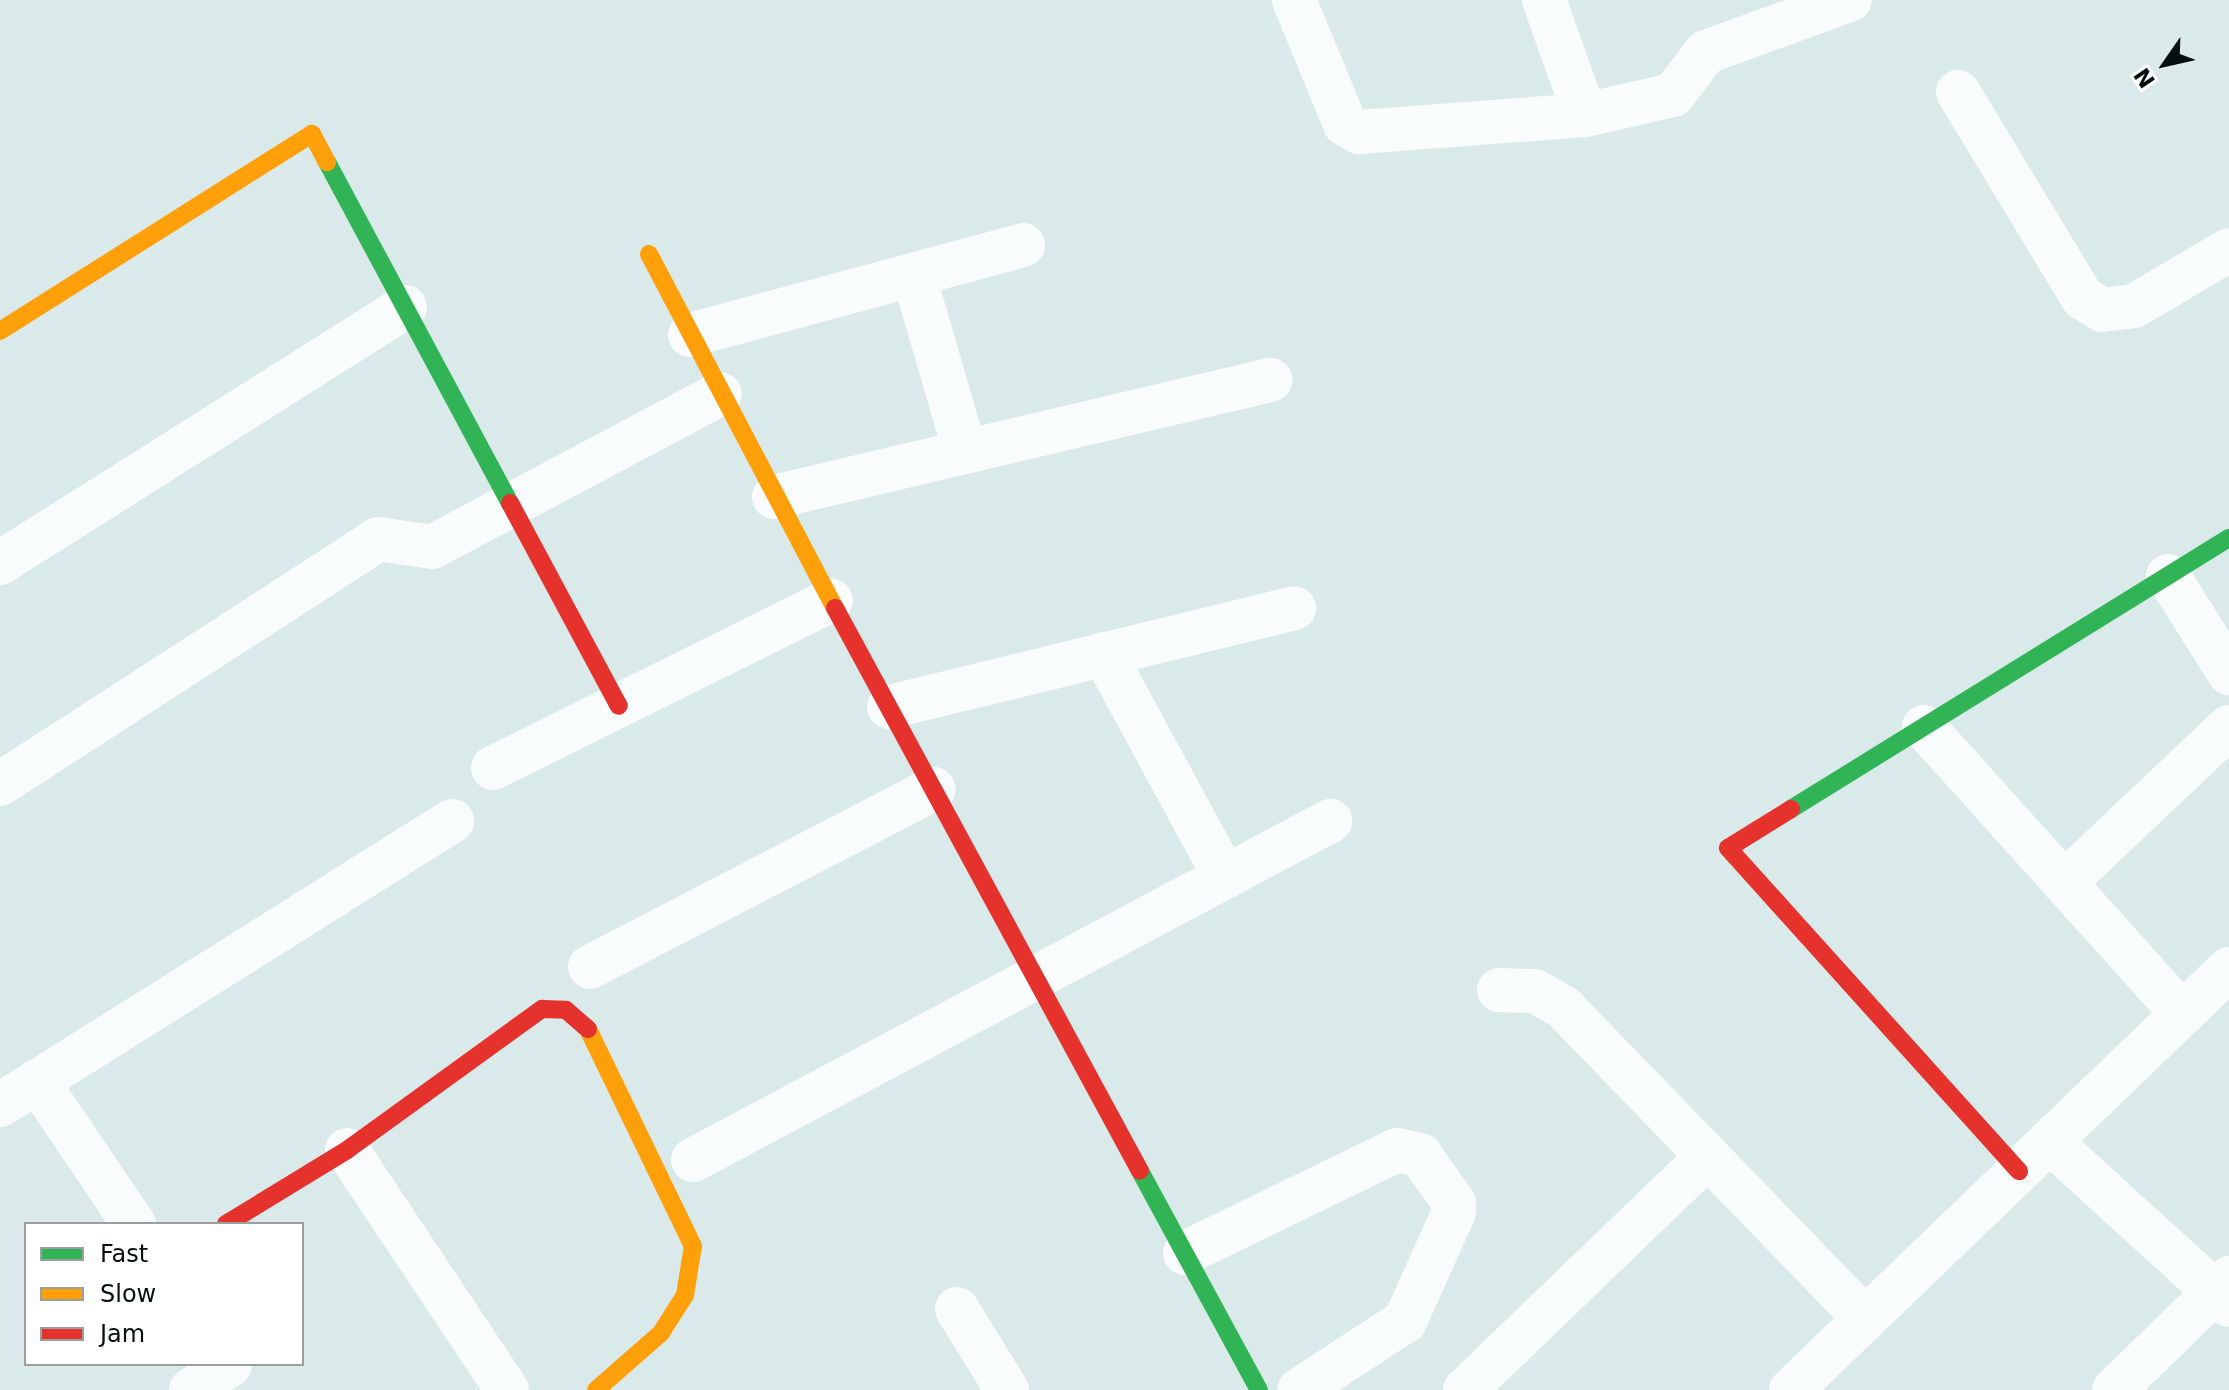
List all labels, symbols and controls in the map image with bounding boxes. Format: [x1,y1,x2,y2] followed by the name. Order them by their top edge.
[2125,24,2205,104] north arrow
[2129,63,2160,92] text: N
[24,1222,304,1366] legend
[100,1240,148,1268] text: Fast
[100,1280,156,1308] text: Slow
[100,1320,145,1348] text: Jam

